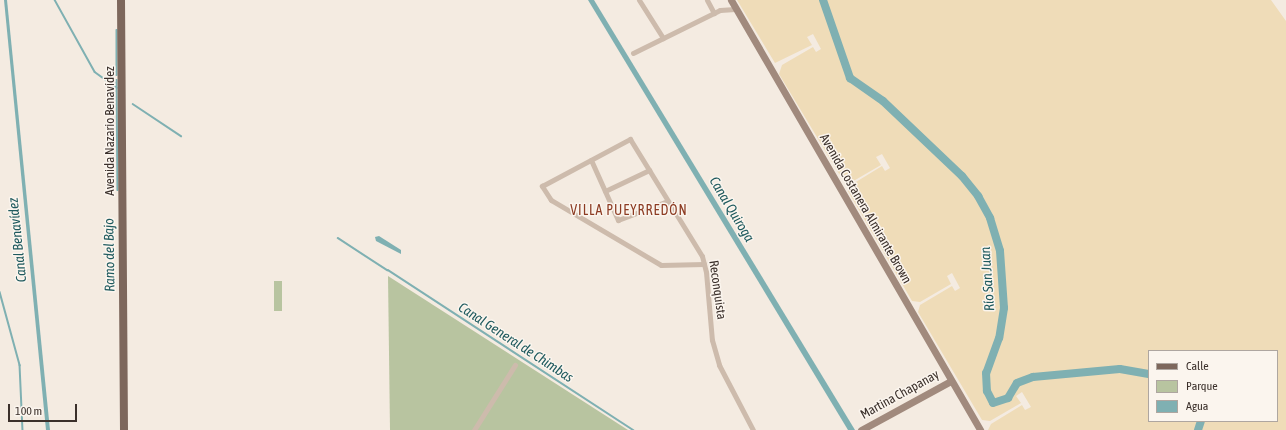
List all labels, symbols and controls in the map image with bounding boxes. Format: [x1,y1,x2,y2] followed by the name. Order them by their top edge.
[102,66,118,196] street label: Avenida Nazario Benavídez
[816,131,914,287] street label: Avenida Costanera Almirante Brown
[706,173,758,245] water label: Canal Quiroga
[4,197,30,283] water label: Canal Benavídez
[570,202,688,218] district label: VILLA PUEYRREDÓN
[100,218,118,292] water label: Ramo del Bajo
[976,246,998,312] water label: Río San Juan
[705,260,729,320] street label: Reconquista
[455,298,577,386] water label: Canal General de Chimbas
[1148,350,1278,422] legend
[1186,359,1209,373] text: Calle
[858,367,942,423] street label: Martina Chapanay
[1186,379,1218,393] text: Parque
[10,396,79,422] scale bar
[1186,399,1208,413] text: Agua
[15,404,42,418] text: 100 m

